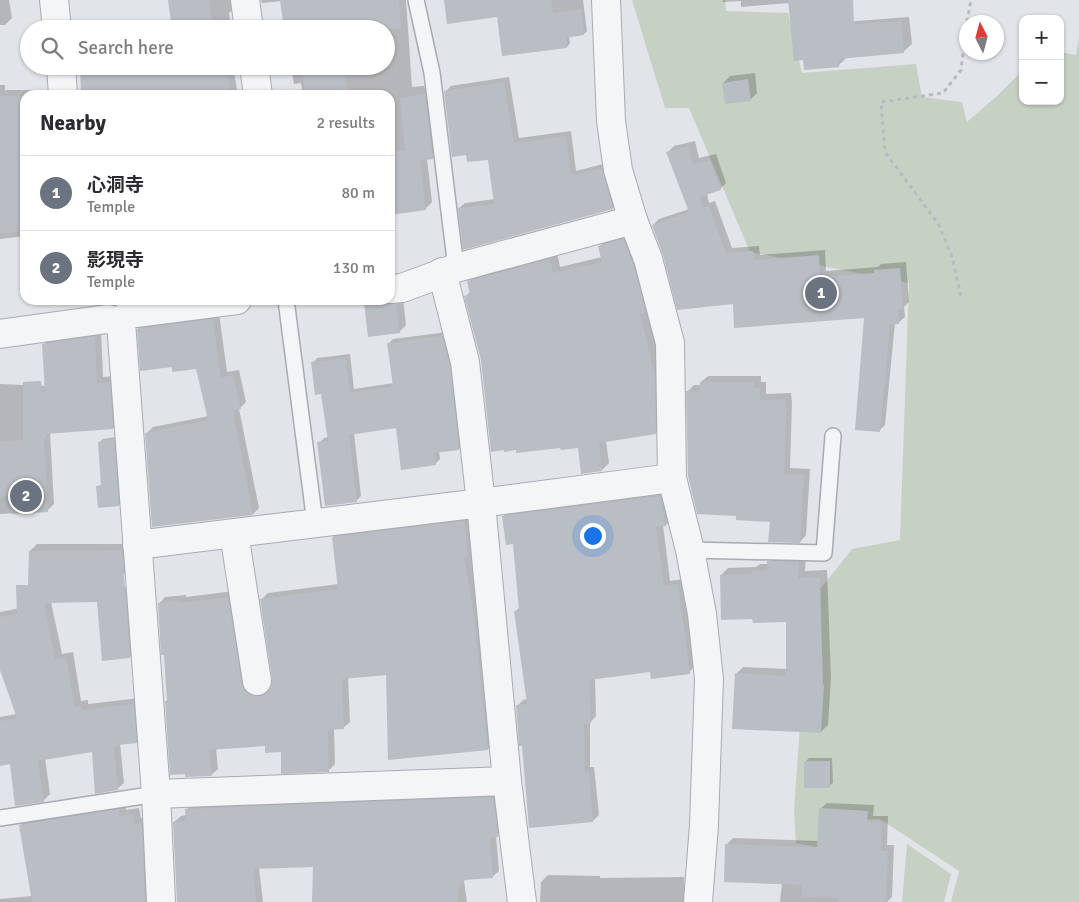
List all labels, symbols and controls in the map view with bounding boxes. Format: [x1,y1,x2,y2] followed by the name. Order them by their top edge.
[959,15,1004,60] north arrow
[1019,15,1064,105] map controls
[1019,15,1064,60] button: +
[20,20,395,75] search box
[38,34,66,62] icon: search
[78,36,174,60] text: Search here
[1019,60,1064,105] button: −
[40,110,106,136] text: Nearby
[316,113,375,133] text: 2 results
[87,173,144,197] text: 心洞寺
[52,183,60,203] text: 1
[341,183,375,203] text: 80 m
[87,197,135,217] text: Temple
[87,248,144,272] text: 影現寺
[52,258,60,278] text: 2
[333,258,375,278] text: 130 m
[87,272,135,292] text: Temple
[805,274,837,312] pin: 1
[10,477,42,515] pin: 2
[580,523,606,549] your location

